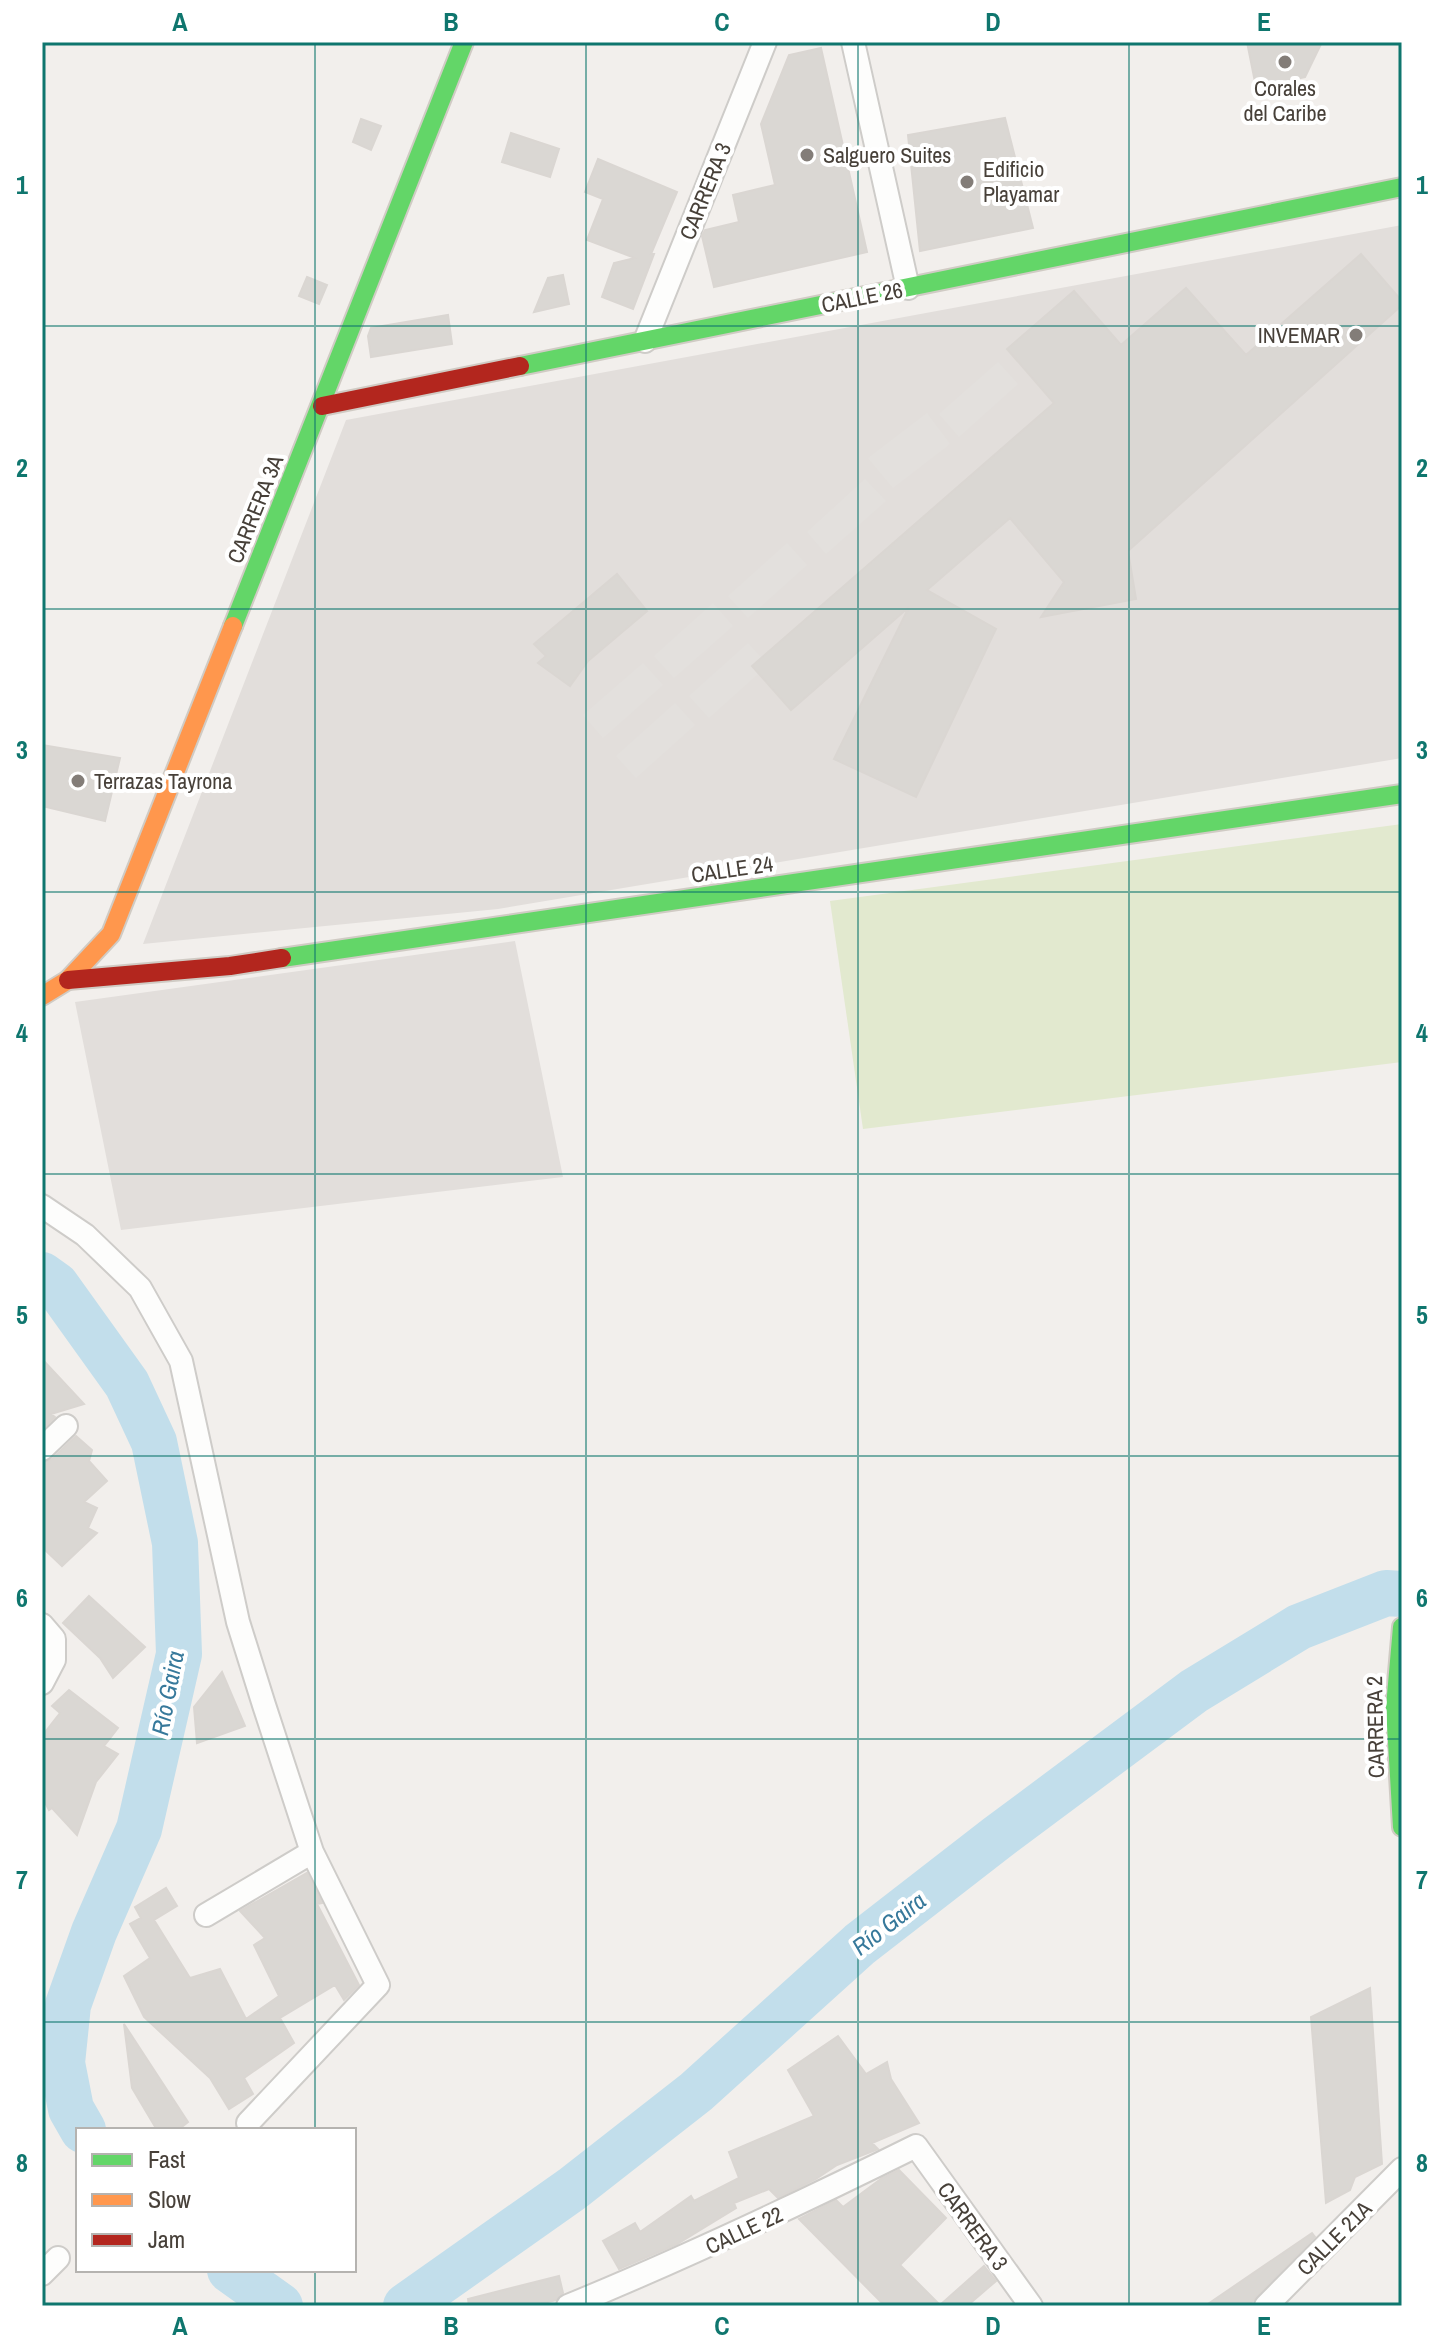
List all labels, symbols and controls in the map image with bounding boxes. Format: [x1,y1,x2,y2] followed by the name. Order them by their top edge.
[172,4,188,39] text: A
[443,4,459,39] text: B
[714,4,730,39] text: C
[985,4,1001,39] text: D
[1257,4,1271,39] text: E
[1276,53,1294,71] marker: Corales del Caribe
[1243,73,1327,128] place label: Corales del Caribe
[672,138,738,244] street label: CARRERA 3
[823,140,951,170] place label: Salguero Suites
[798,146,816,164] marker: Salguero Suites
[983,154,1059,209] place label: Edificio Playamar
[16,167,28,202] text: 1
[1416,167,1428,202] text: 1
[958,173,976,191] marker: Edificio Playamar
[819,274,905,320] street label: CALLE 26
[1258,320,1340,350] place label: INVEMAR
[1347,326,1365,344] marker: INVEMAR
[16,450,28,485] text: 2
[220,450,291,568] street label: CARRERA 3A
[1416,450,1428,485] text: 2
[16,732,28,767] text: 3
[1416,732,1428,767] text: 3
[94,766,232,796] place label: Terrazas Tayrona
[69,772,87,790] marker: Terrazas Tayrona
[689,848,775,890] street label: CALLE 24
[16,1015,28,1050] text: 4
[1416,1015,1428,1050] text: 4
[16,1297,28,1332] text: 5
[1416,1297,1428,1332] text: 5
[16,1580,28,1615] text: 6
[1416,1580,1428,1615] text: 6
[143,1648,191,1738] water label: Río Gaira
[1359,1676,1391,1778] street label: CARRERA 2
[16,1862,28,1897] text: 7
[1416,1862,1428,1897] text: 7
[845,1884,932,1962] water label: Río Gaira
[76,2128,356,2272] legend
[148,2143,186,2175] text: Fast
[16,2145,28,2180] text: 8
[1416,2145,1428,2180] text: 8
[931,2176,1015,2276] street label: CARRERA 3
[148,2183,191,2215] text: Slow
[1290,2193,1379,2282] street label: CALLE 21A
[700,2199,788,2261] street label: CALLE 22
[148,2223,185,2255] text: Jam
[172,2308,188,2343] text: A
[443,2308,459,2343] text: B
[714,2308,730,2343] text: C
[985,2308,1001,2343] text: D
[1257,2308,1271,2343] text: E

